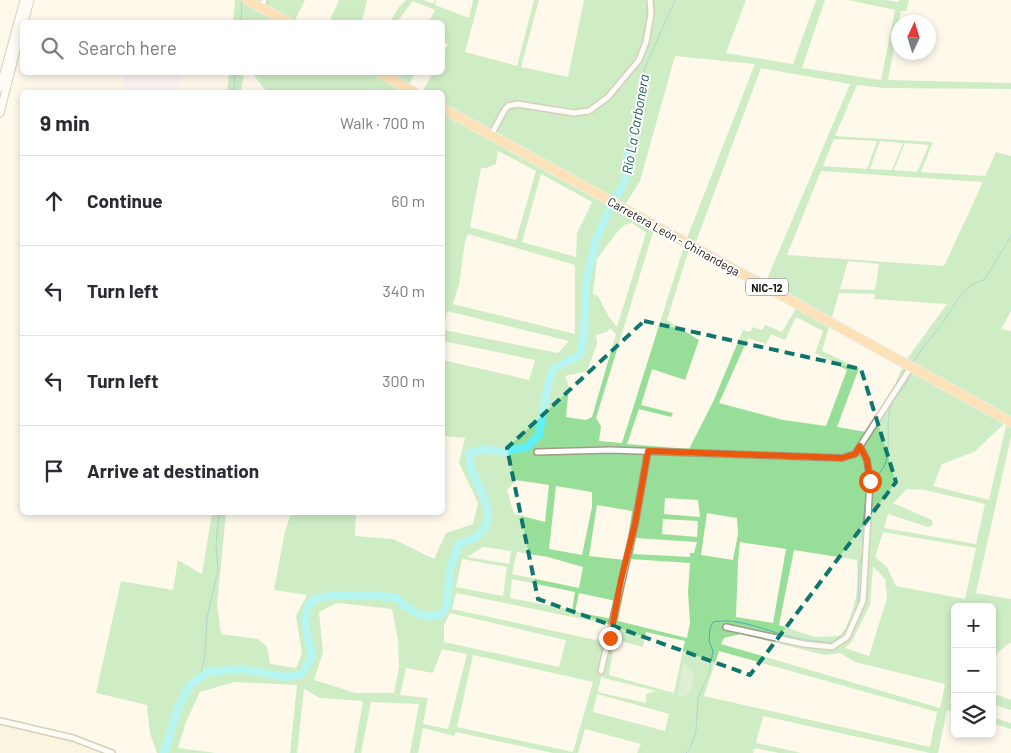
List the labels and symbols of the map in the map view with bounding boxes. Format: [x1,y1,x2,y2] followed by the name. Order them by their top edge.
[891,15,936,60] north arrow
[618,73,652,175] water label: Río La Carbonera
[606,194,742,278] street label: Carretera León - Chinandega
[746,278,788,296] road number: NIC-12
[859,470,882,493] route start
[599,627,622,650] route end

